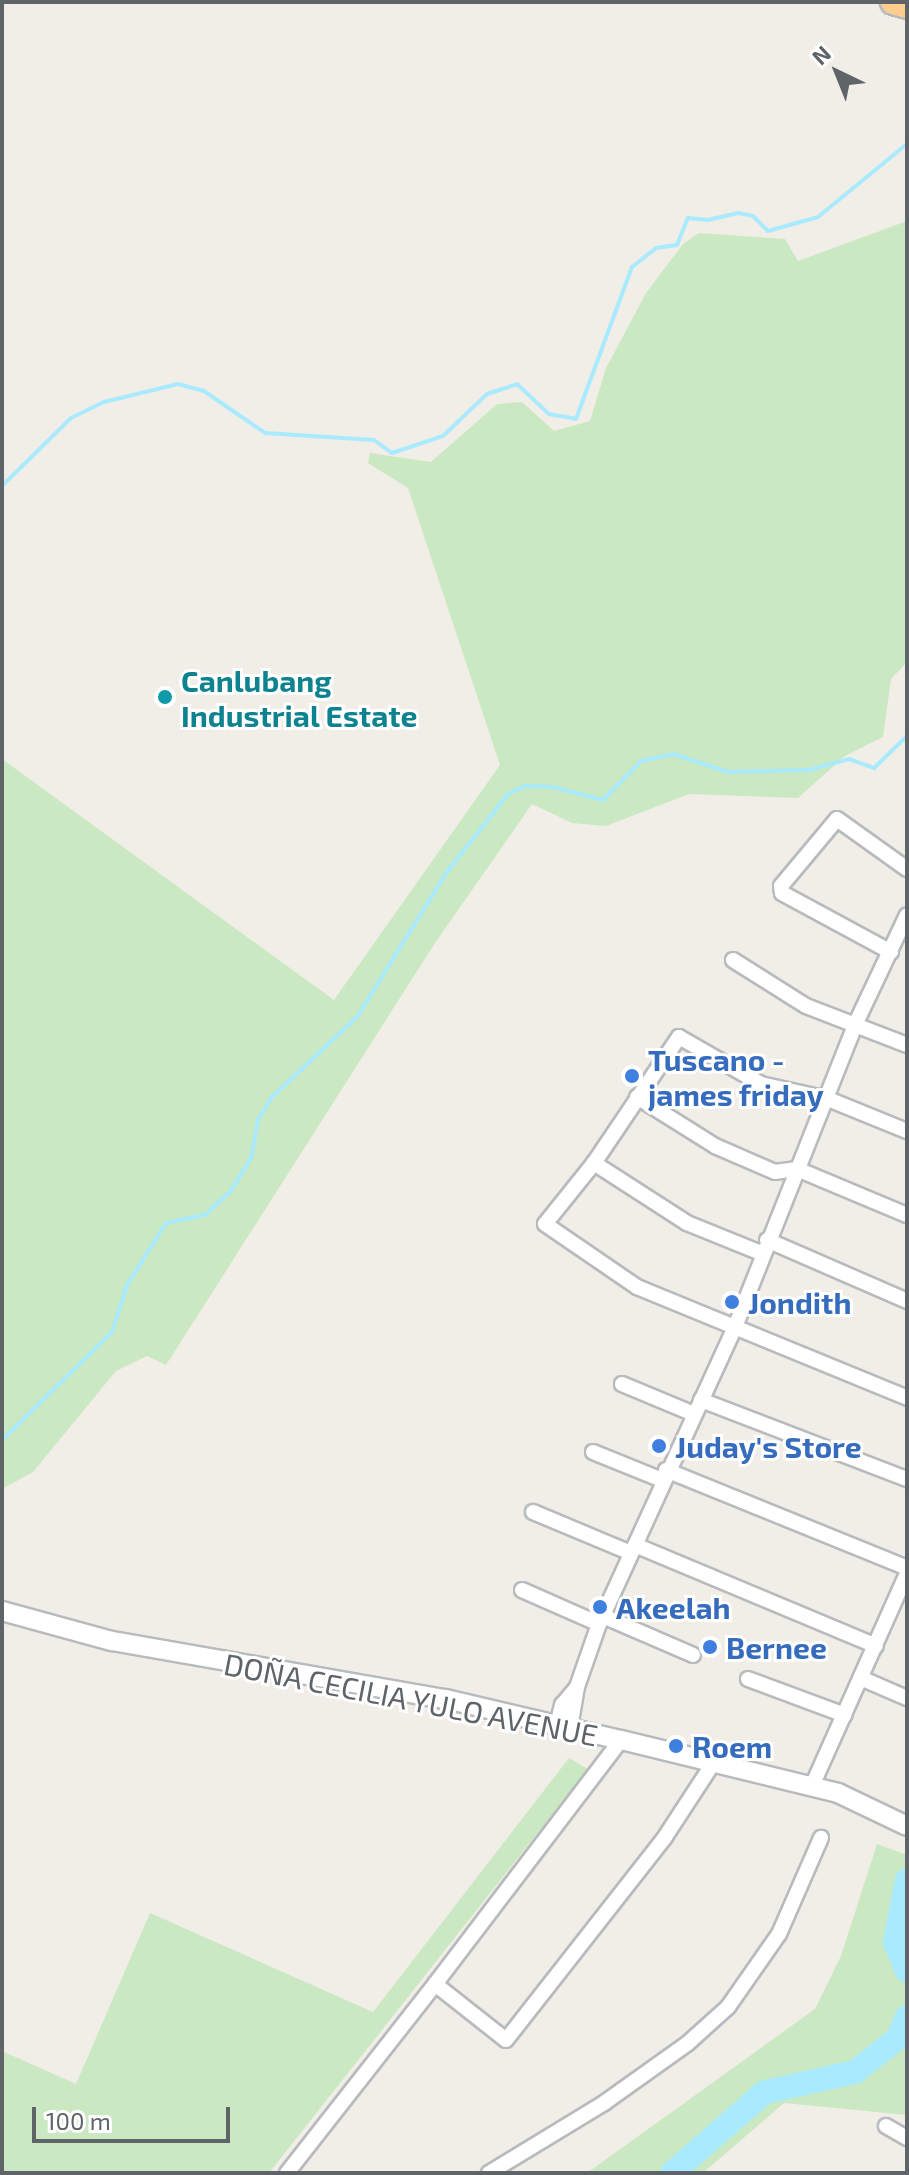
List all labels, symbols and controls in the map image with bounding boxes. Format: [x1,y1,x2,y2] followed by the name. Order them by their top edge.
[797,32,877,112] north arrow
[806,40,835,69] text: N
[181,662,418,732] place label: Canlubang Industrial Estate
[156,688,174,706] marker: Canlubang Industrial Estate
[648,1041,824,1112] place label: Tuscano - james friday
[623,1067,641,1085] marker: Tuscano - james friday
[748,1284,851,1320] place label: Jondith
[723,1293,741,1311] marker: Jondith
[675,1428,862,1464] place label: Juday's Store
[650,1437,668,1455] marker: Juday's Store
[616,1589,731,1625] place label: Akeelah
[591,1598,609,1616] marker: Akeelah
[726,1629,827,1665] place label: Bernee
[701,1638,719,1656] marker: Bernee
[220,1645,602,1753] street label: DOÑA CECILIA YULO AVENUE
[692,1728,772,1764] place label: Roem
[667,1737,685,1755] marker: Roem
[36,2091,234,2141] scale bar
[46,2106,111,2135] text: 100 m

